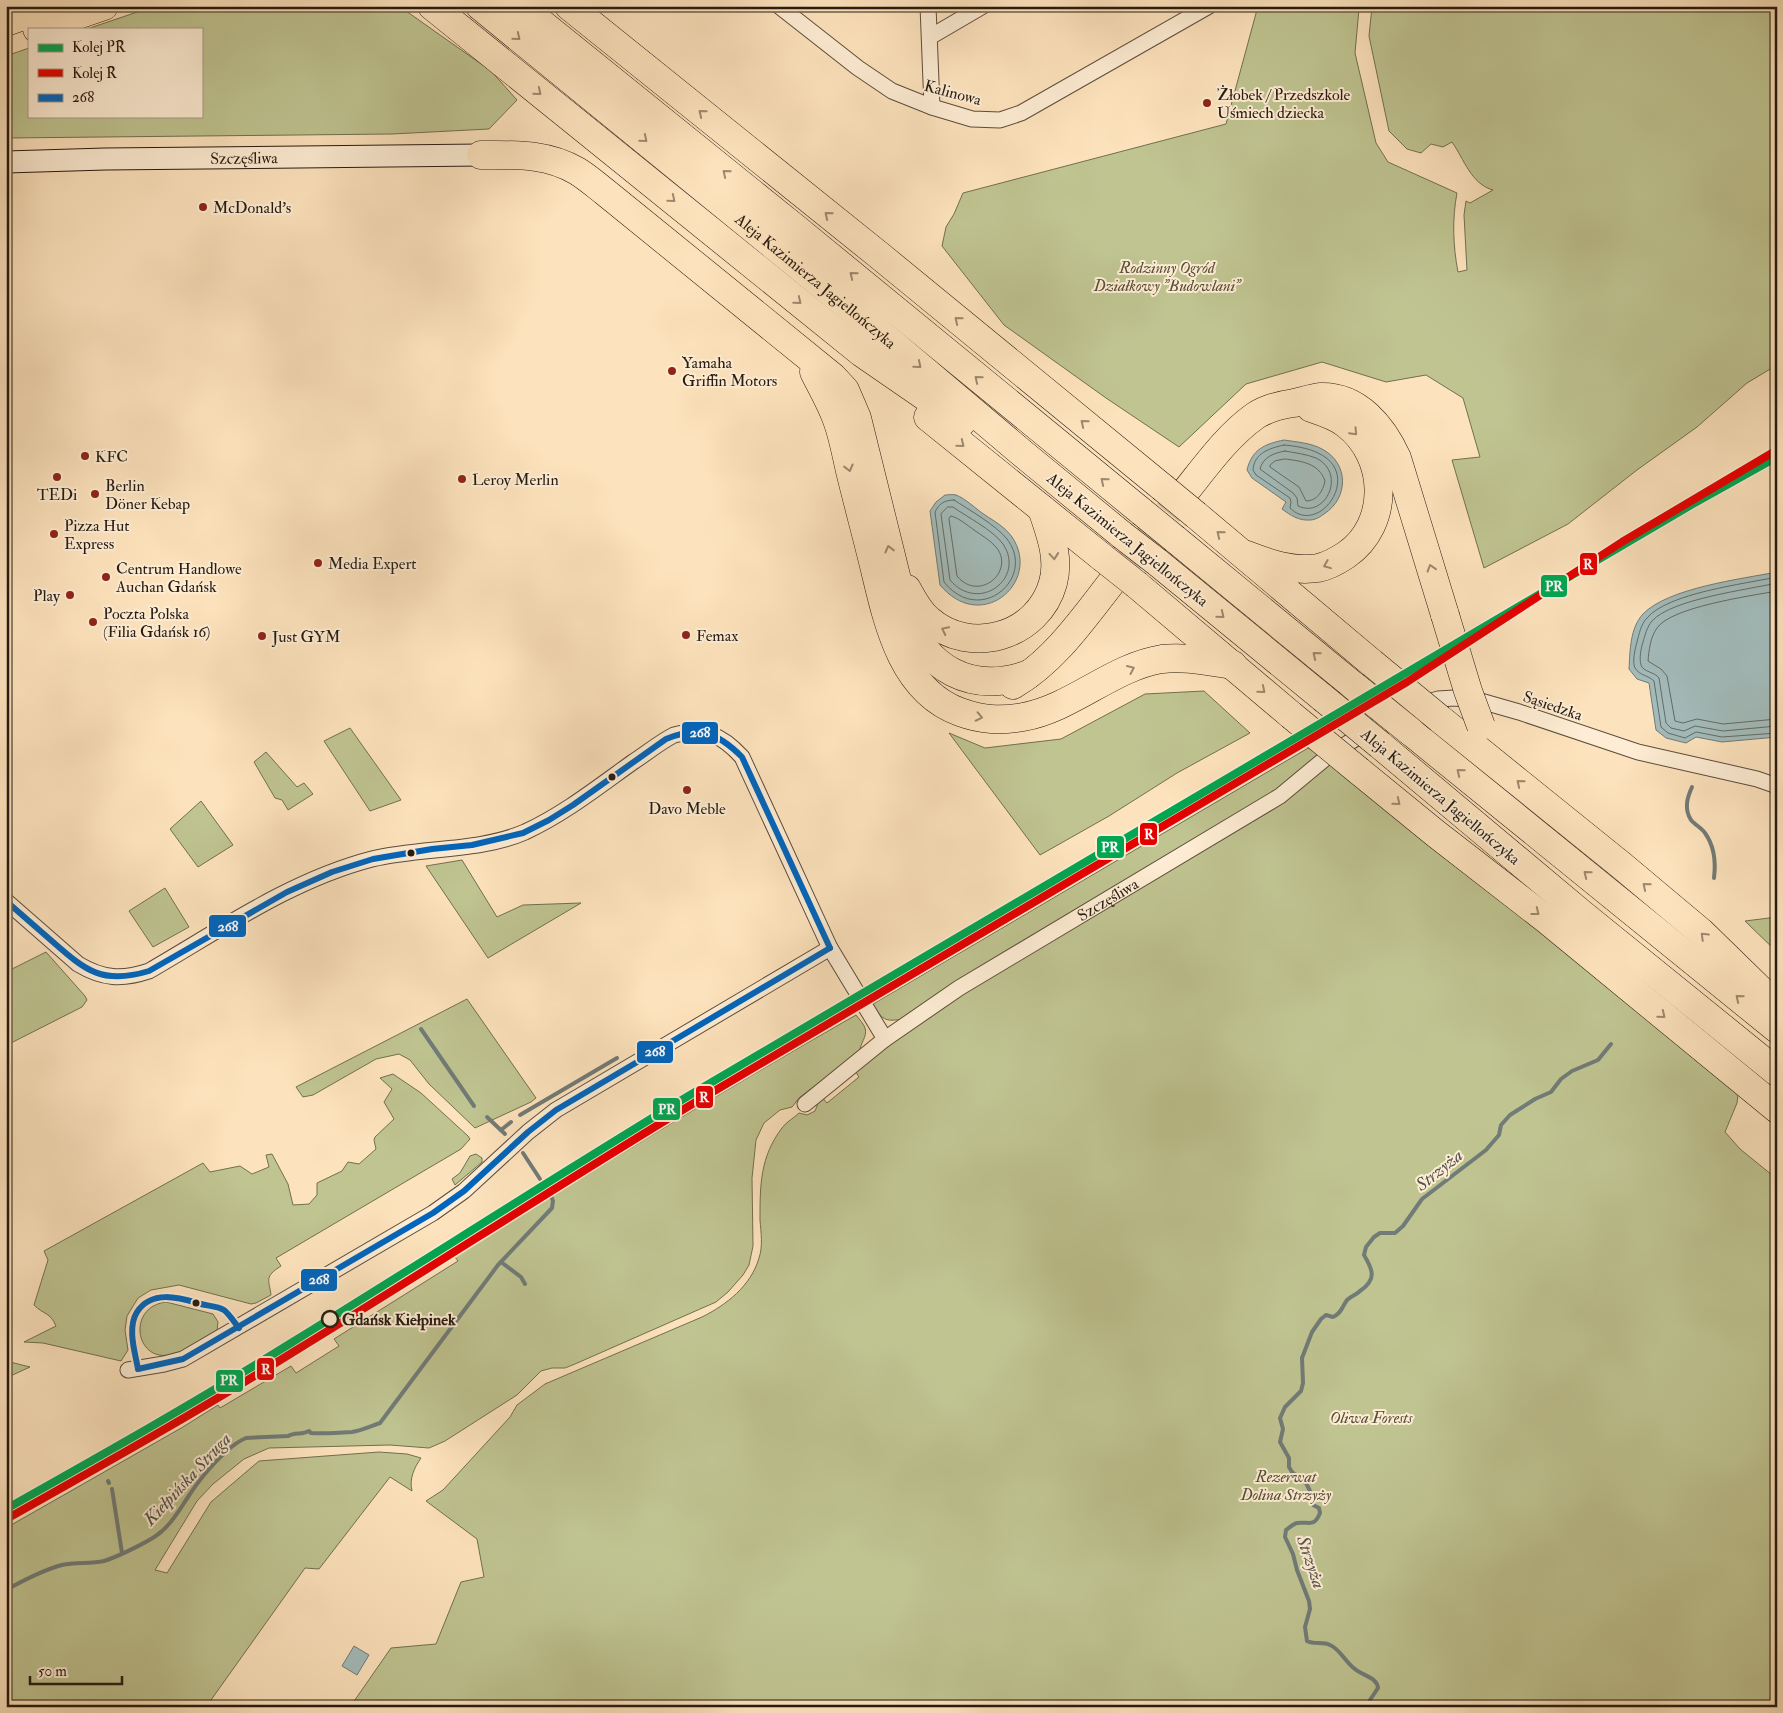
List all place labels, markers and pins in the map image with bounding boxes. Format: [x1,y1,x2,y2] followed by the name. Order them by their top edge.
[1217,84,1351,123] place label: Żłobek / Przedszkole Uśmiech dziecka
[1201,97,1213,109] marker: Żłobek / Przedszkole Uśmiech dziecka
[213,198,291,218] place label: McDonald's
[197,201,209,213] marker: McDonald's
[682,353,777,391] place label: Yamaha Griffin Motors
[666,365,678,377] marker: Yamaha Griffin Motors
[95,447,128,467] place label: KFC
[79,450,91,462] marker: KFC
[472,470,559,490] place label: Leroy Merlin
[51,471,63,483] marker: TEDi
[456,473,468,485] marker: Leroy Merlin
[105,476,190,515] place label: Berlin Döner Kebap
[37,485,77,505] place label: TEDi
[89,488,101,500] marker: Berlin Döner Kebap
[64,516,129,555] place label: Pizza Hut Express
[48,528,60,540] marker: Pizza Hut Express
[328,554,417,575] place label: Media Expert
[312,557,324,569] marker: Media Expert
[115,559,242,597] place label: Centrum Handlowe Auchan Gdańsk
[100,571,112,583] marker: Centrum Handlowe Auchan Gdańsk
[33,586,61,606] place label: Play
[64,589,76,601] marker: Play
[103,604,211,642] place label: Poczta Polska (Filia Gdańsk 16)
[87,616,99,628] marker: Poczta Polska (Filia Gdańsk 16)
[696,626,738,646] place label: Femax
[271,627,340,648] place label: Just GYM
[680,629,692,641] marker: Femax
[256,630,268,642] marker: Just GYM
[607,772,617,782] unlabelled marker
[681,784,693,796] marker: Davo Meble
[648,799,726,819] place label: Davo Meble
[406,848,416,858] unlabelled marker
[191,1298,201,1308] unlabelled marker
[321,1310,339,1328] marker: Gdańsk Kiełpinek
[342,1310,456,1331] place label: Gdańsk Kiełpinek

